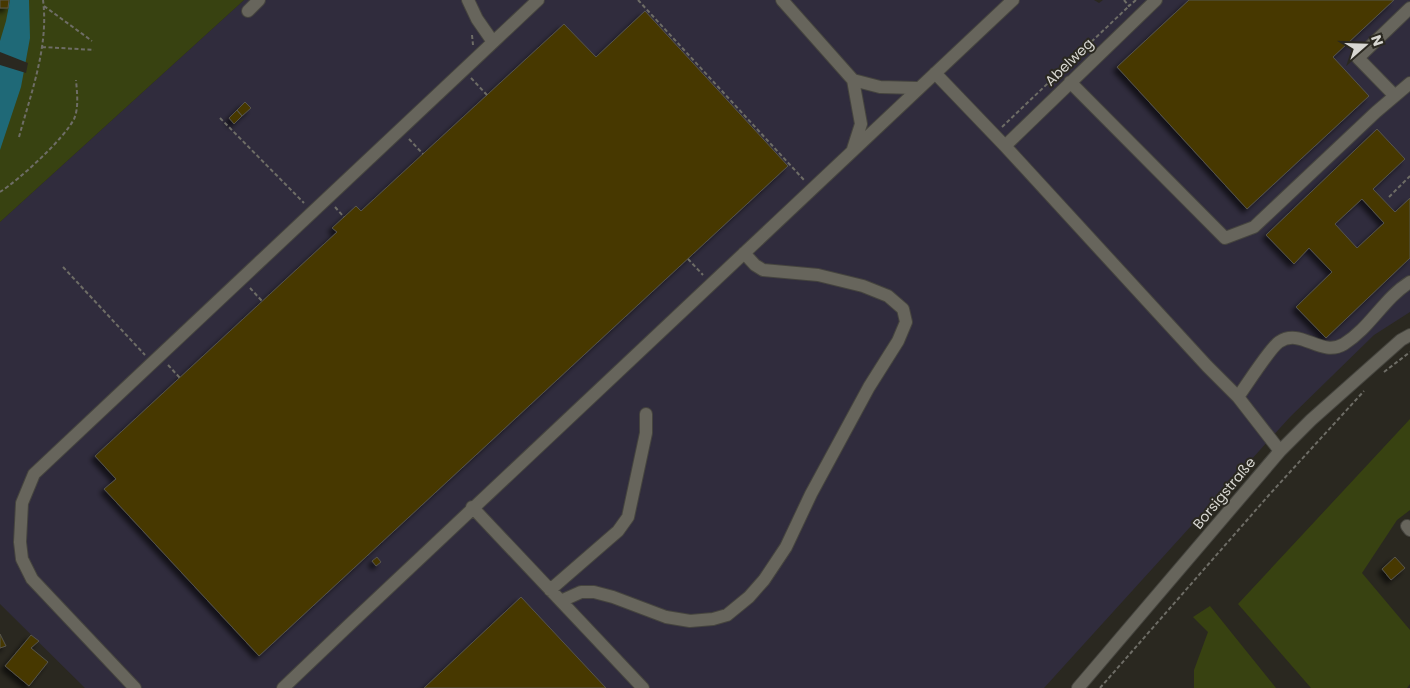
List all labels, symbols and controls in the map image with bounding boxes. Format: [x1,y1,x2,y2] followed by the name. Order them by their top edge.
[1340,20,1390,70] north arrow
[1366,32,1388,49] text: N
[1040,34,1098,90] street label: Abelweg
[1188,453,1260,533] street label: Borsigstraße

